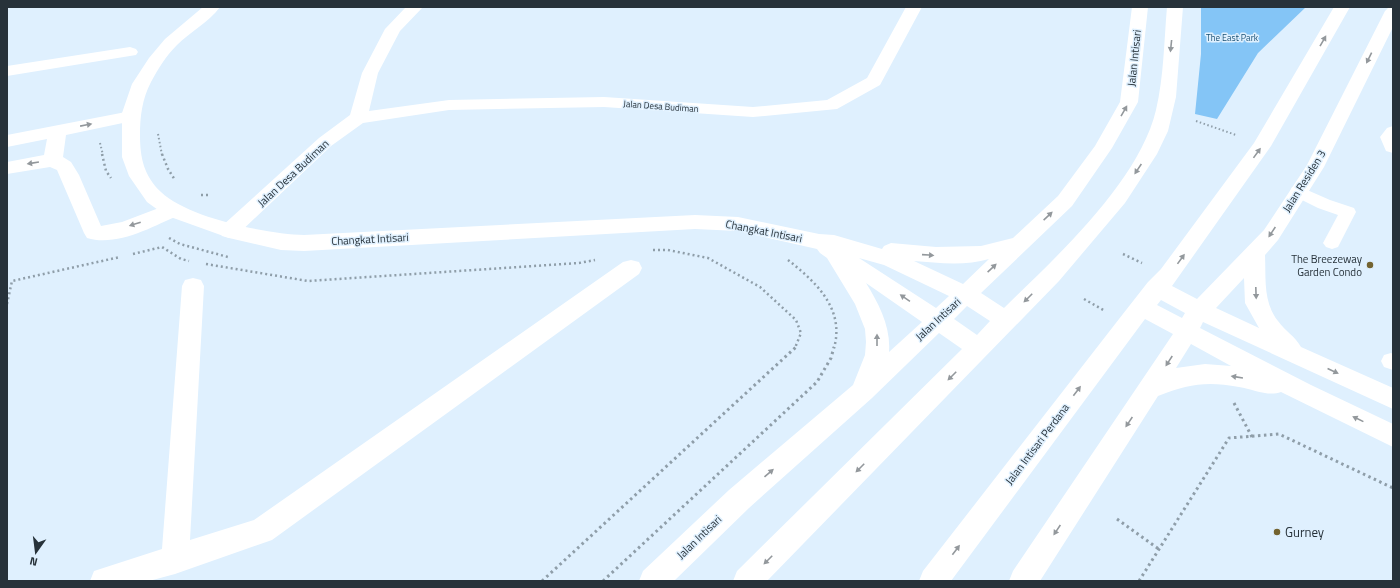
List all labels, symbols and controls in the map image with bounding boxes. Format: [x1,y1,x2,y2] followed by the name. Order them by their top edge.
[1123,29,1145,87] street label: Jalan Intisari
[1206,31,1259,44] park label: The East Park
[1319,35,1326,47] one-way arrow
[1168,40,1175,52] one-way arrow
[1366,52,1373,64] one-way arrow
[623,97,699,115] street label: Jalan Desa Budiman
[1121,105,1128,117] one-way arrow
[80,121,92,127] one-way arrow
[254,136,332,210] street label: Jalan Desa Budiman
[1278,147,1330,215] street label: Jalan Residen 3
[1253,148,1261,158] one-way arrow
[27,161,39,167] one-way arrow
[1134,164,1142,175] one-way arrow
[1043,211,1053,221] one-way arrow
[724,216,804,246] street label: Changkat Intisari
[129,222,141,228] one-way arrow
[1268,227,1276,238] one-way arrow
[331,229,409,249] street label: Changkat Intisari
[922,251,934,258] one-way arrow
[1291,251,1363,280] place label: The Breezeway Garden Condo
[1177,253,1185,264] one-way arrow
[1365,260,1375,270] marker: The Breezeway Garden Condo
[987,264,998,273] one-way arrow
[1252,287,1259,299] one-way arrow
[1023,293,1033,303] one-way arrow
[912,294,964,344] street label: Jalan Intisari
[899,295,911,302] one-way arrow
[874,333,880,346] one-way arrow
[1165,356,1173,366] one-way arrow
[1327,369,1339,375] one-way arrow
[947,371,956,381] one-way arrow
[1231,374,1243,380] one-way arrow
[1073,385,1082,396] one-way arrow
[1001,400,1073,488] street label: Jalan Intisari Perdana
[1125,416,1132,427] one-way arrow
[1352,416,1363,422] one-way arrow
[855,463,865,473] one-way arrow
[764,468,774,478] one-way arrow
[673,512,725,562] street label: Jalan Intisari
[1285,522,1324,542] place label: Gurney
[1053,524,1060,536] one-way arrow
[1272,527,1282,537] marker: Gurney
[16,532,56,572] north arrow
[952,545,960,555] one-way arrow
[28,553,39,570] text: N
[763,555,773,565] one-way arrow

